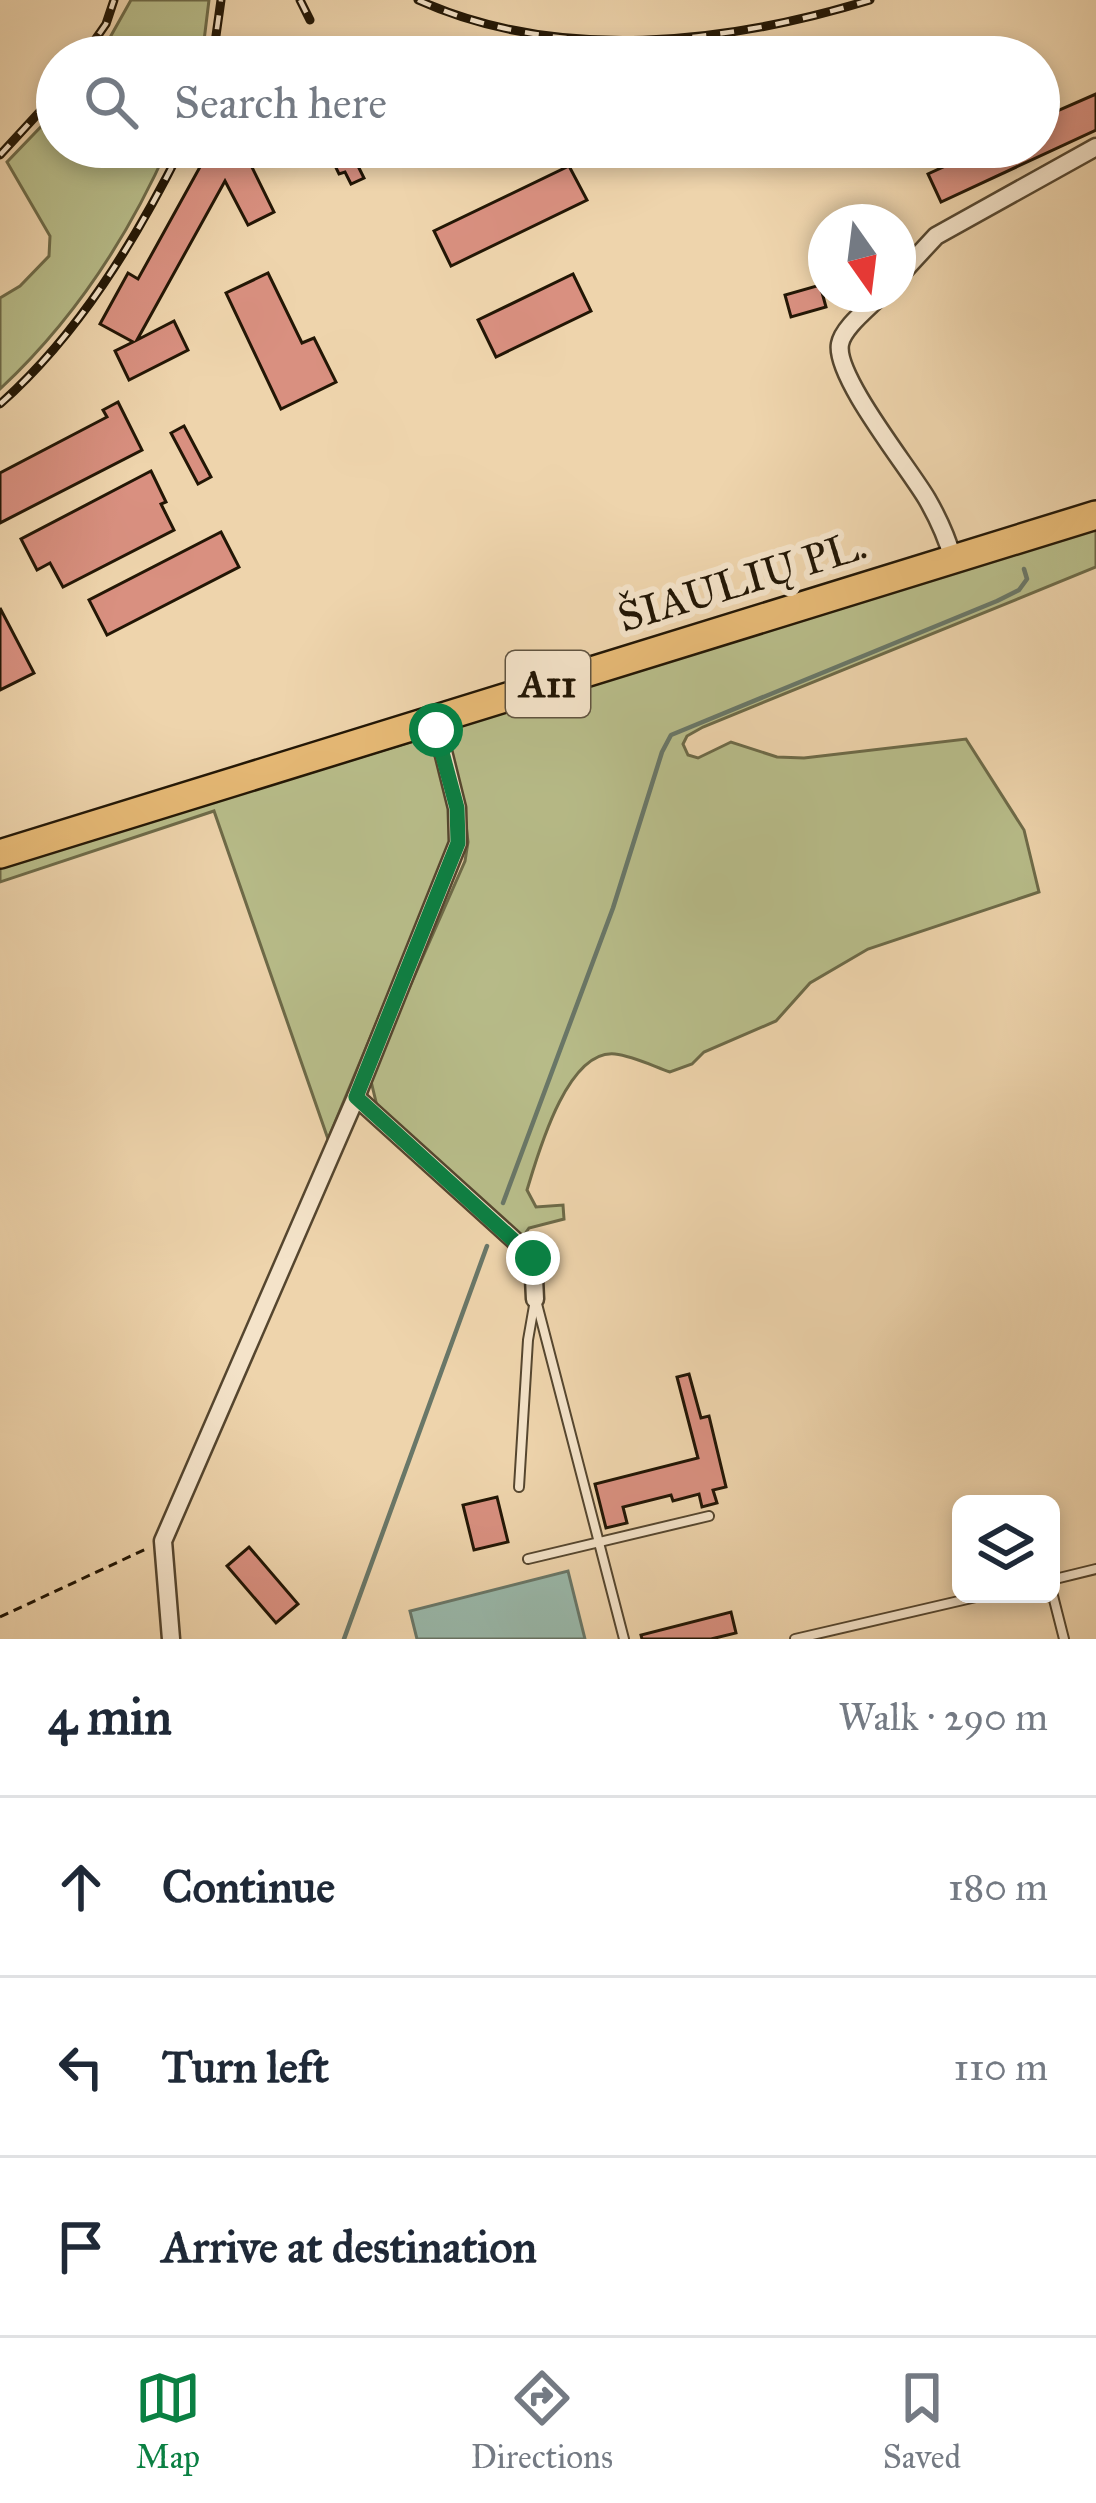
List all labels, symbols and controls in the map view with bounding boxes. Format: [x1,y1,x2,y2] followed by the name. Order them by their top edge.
[36,36,1060,168] search box
[78,69,144,135] icon: search
[174,75,387,130] text: Search here
[808,204,916,312] north arrow
[612,519,872,643] street label: ŠIAULIŲ PL.
[506,651,590,717] road number: A11
[409,703,463,757] route start
[506,1231,560,1285] route end
[952,1495,1060,1603] map controls
[952,1495,1060,1603] button: layers
[48,1686,172,1748] text: 4 min
[838,1693,1048,1741] text: Walk · 290 m
[48,1854,114,1920] icon: ahead
[162,1859,335,1914] text: Continue
[948,1863,1048,1911] text: 180 m
[48,2034,114,2100] icon: left
[162,2039,329,2094] text: Turn left
[953,2043,1048,2091] text: 110 m
[48,2214,114,2280] icon: arrive
[162,2219,537,2274] text: Arrive at destination
[135,2365,201,2477] tab: Map
[471,2365,613,2477] tab: Directions
[883,2365,961,2477] tab: Saved

